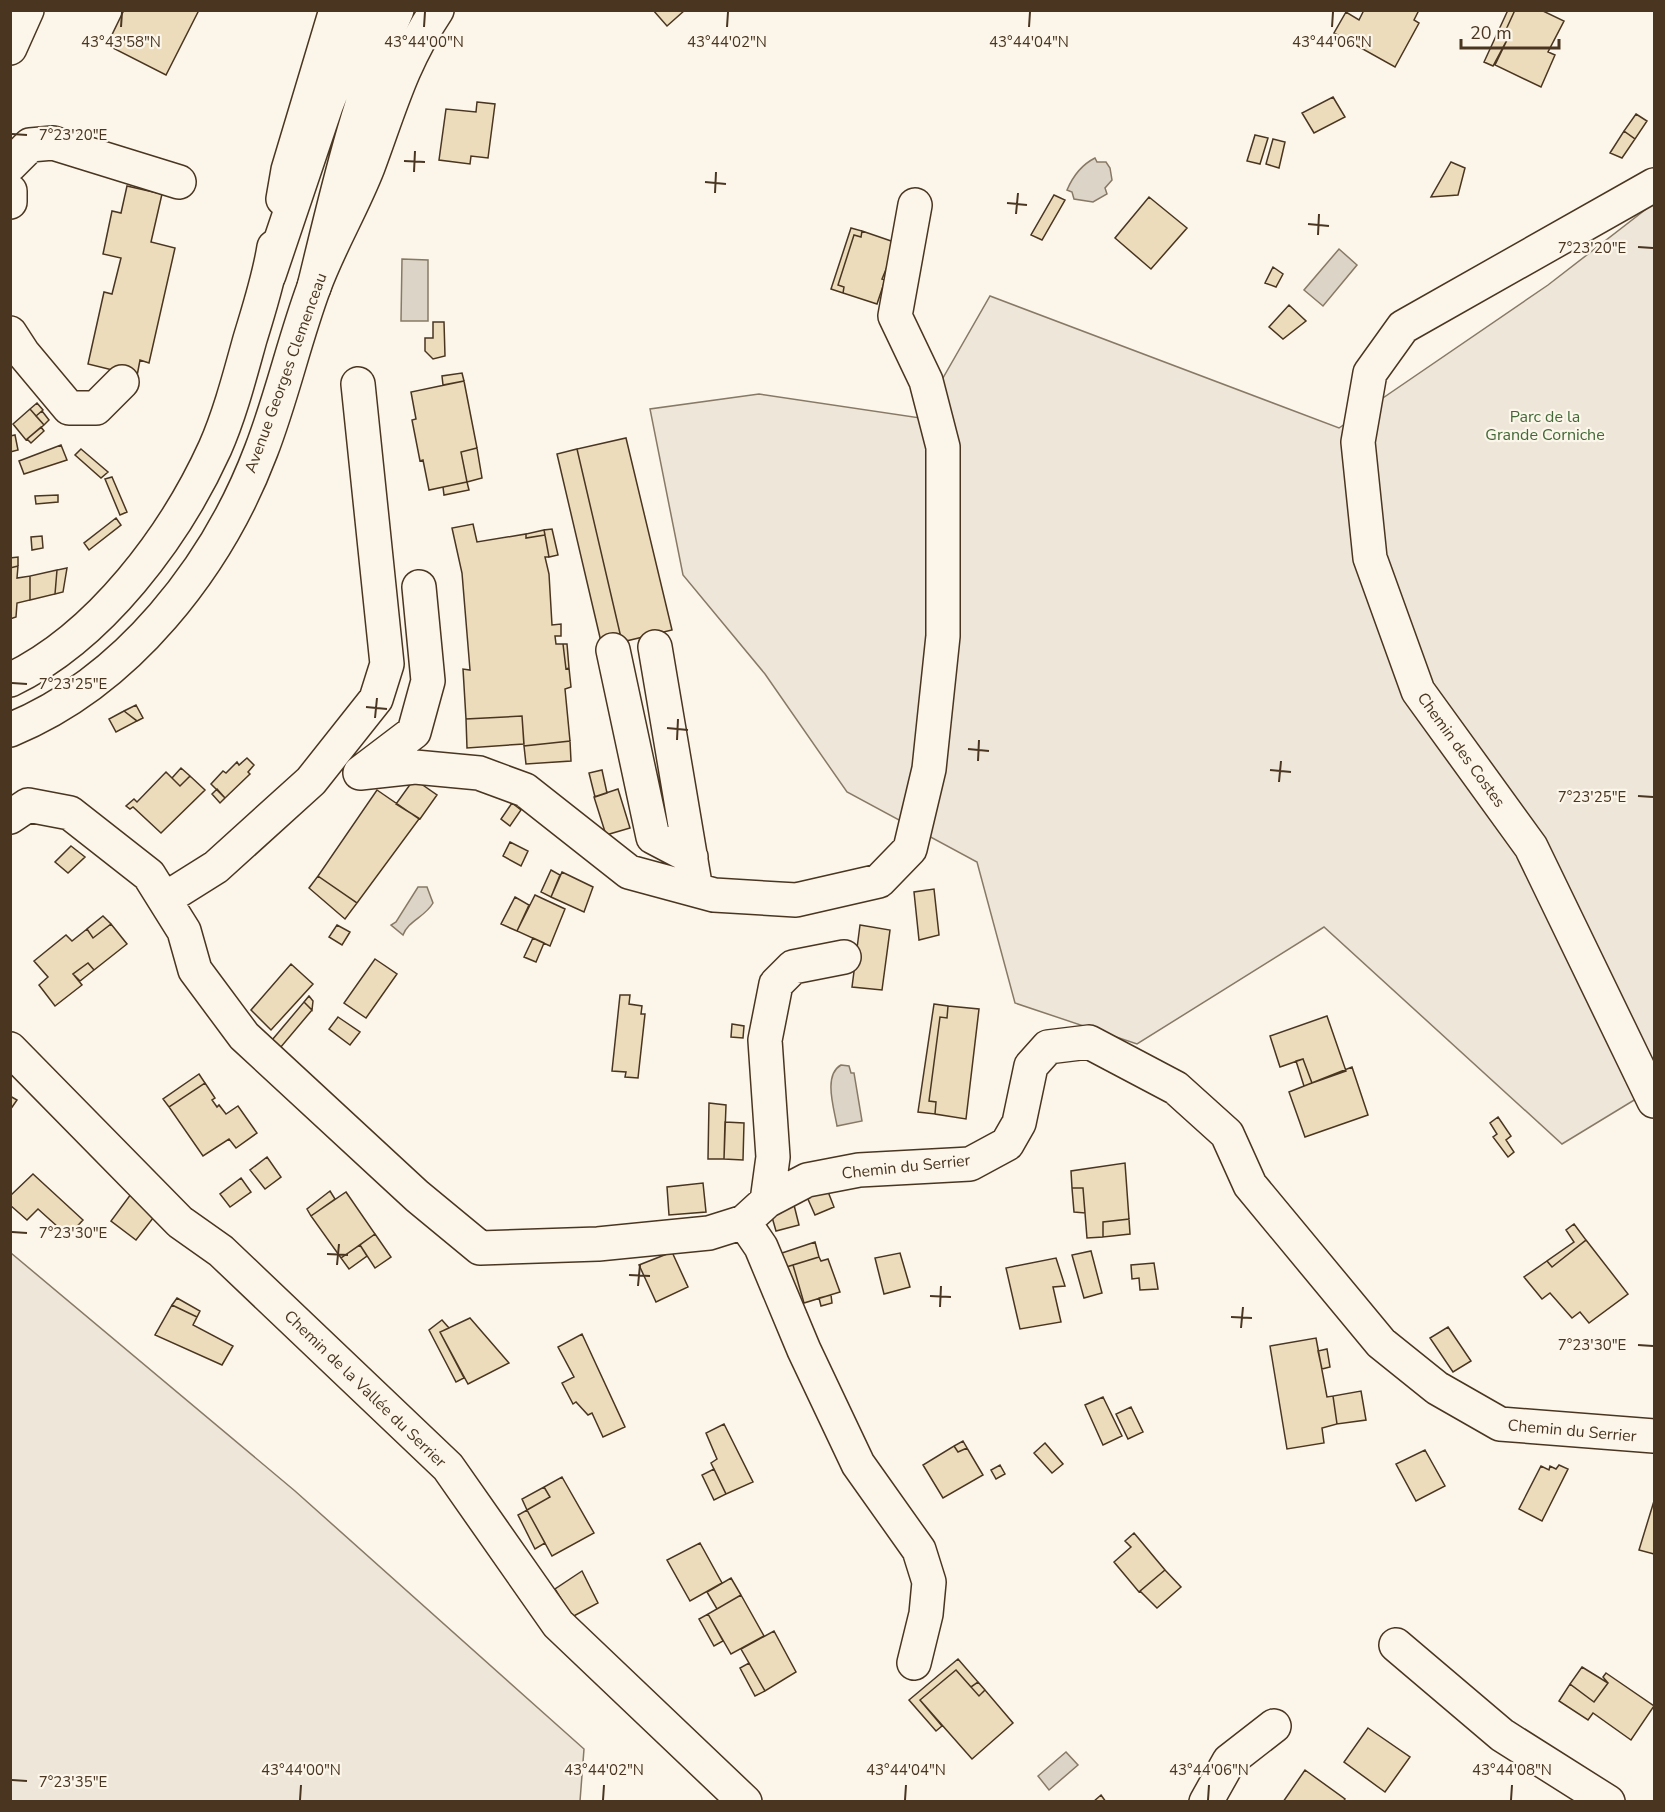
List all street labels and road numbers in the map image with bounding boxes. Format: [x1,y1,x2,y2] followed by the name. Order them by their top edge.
[240,270,332,476] street label: Avenue Georges Clemenceau
[1412,688,1510,812] street label: Chemin des Costes
[841,1149,972,1185] street label: Chemin du Serrier
[279,1306,451,1473] street label: Chemin de la Vallée du Serrier
[1507,1414,1638,1448] street label: Chemin du Serrier

